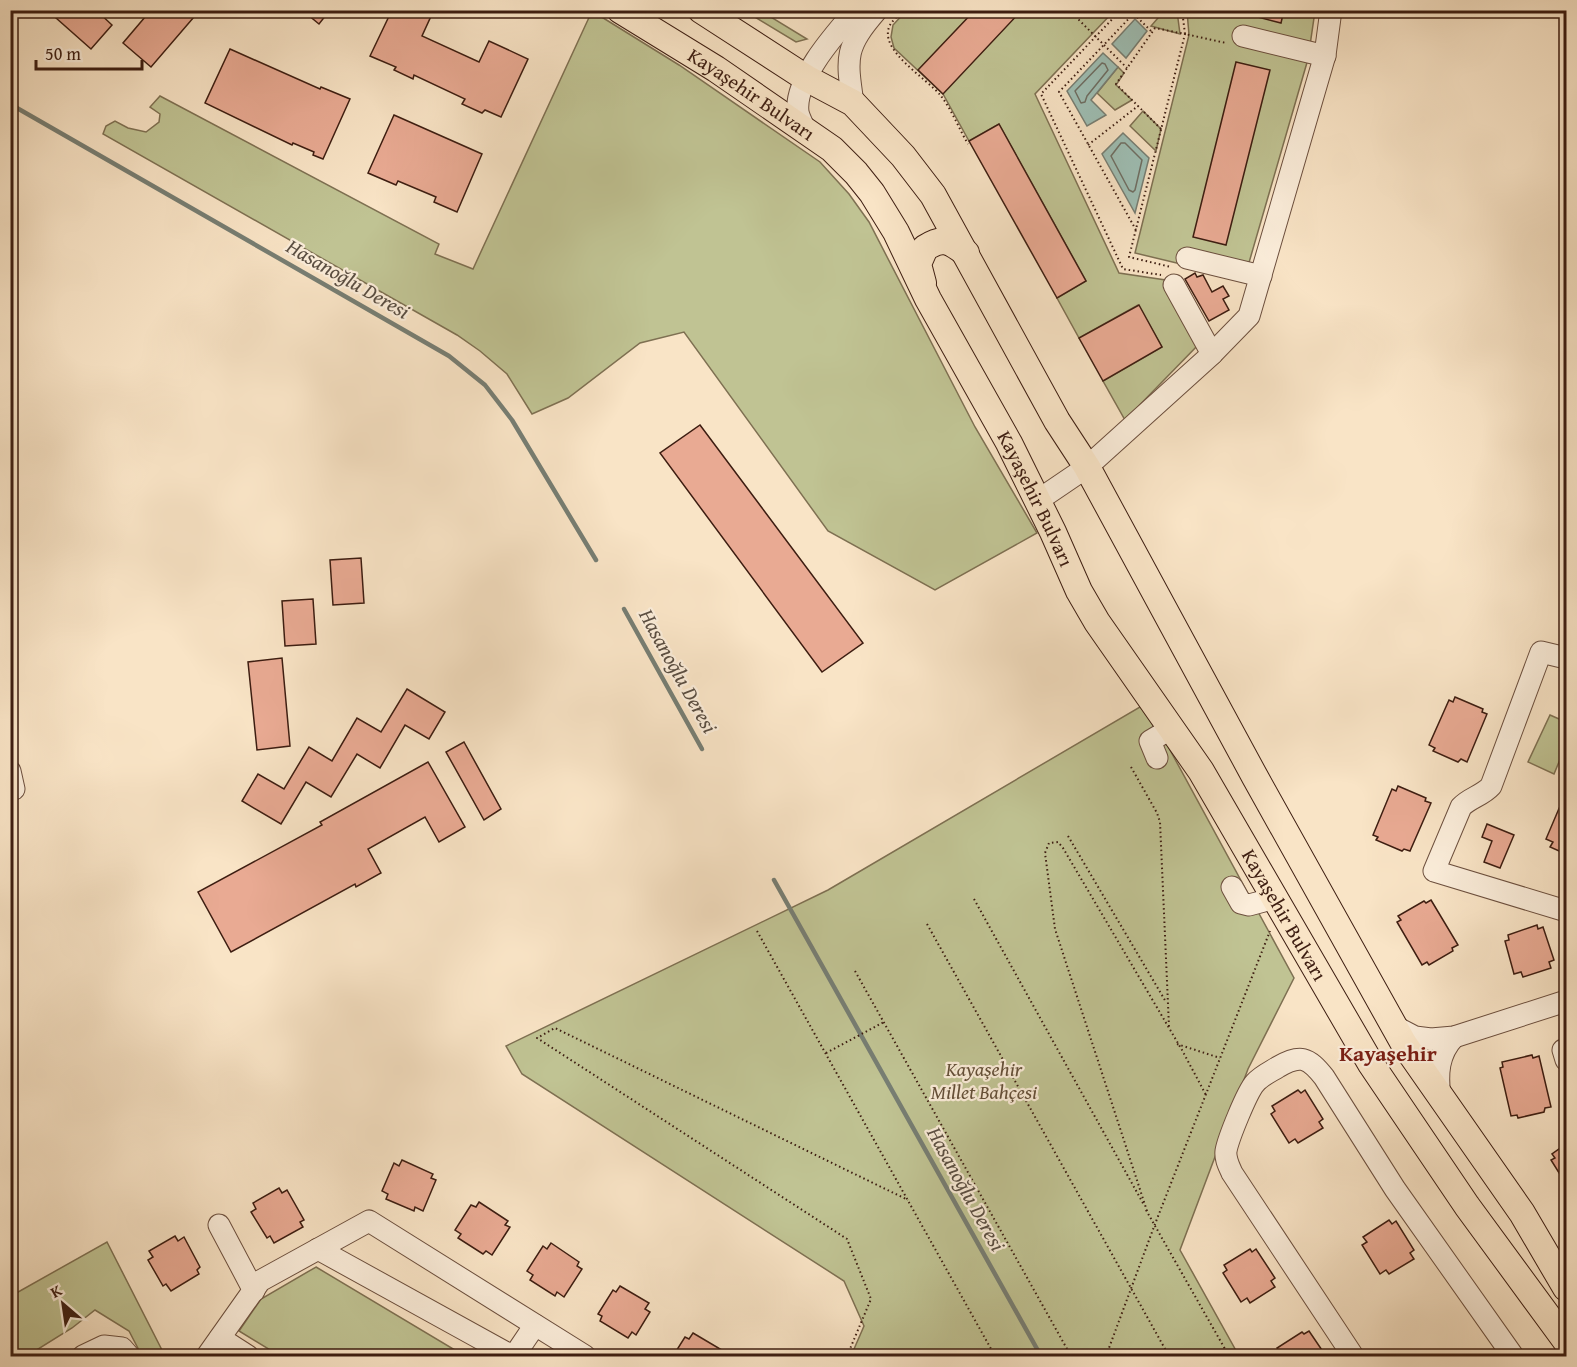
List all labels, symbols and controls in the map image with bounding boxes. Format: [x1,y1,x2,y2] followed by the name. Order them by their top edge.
[36,33,142,71] scale bar
[45,40,81,67] text: 50 m
[683,40,821,147] street label: Kayaşehir Bulvarı
[280,230,416,327] water label: Hasanoğlu Deresi
[991,425,1082,571] street label: Kayaşehir Bulvarı
[631,602,726,739] water label: Hasanoğlu Deresi
[1235,843,1335,986] street label: Kayaşehir Bulvarı
[1339,1037,1437,1069] district label: Kayaşehir
[931,1054,1037,1106] park label: Kayaşehir Millet Bahçesi
[919,1120,1014,1257] water label: Hasanoğlu Deresi
[33,1274,93,1334] north arrow
[45,1278,67,1304] text: K

